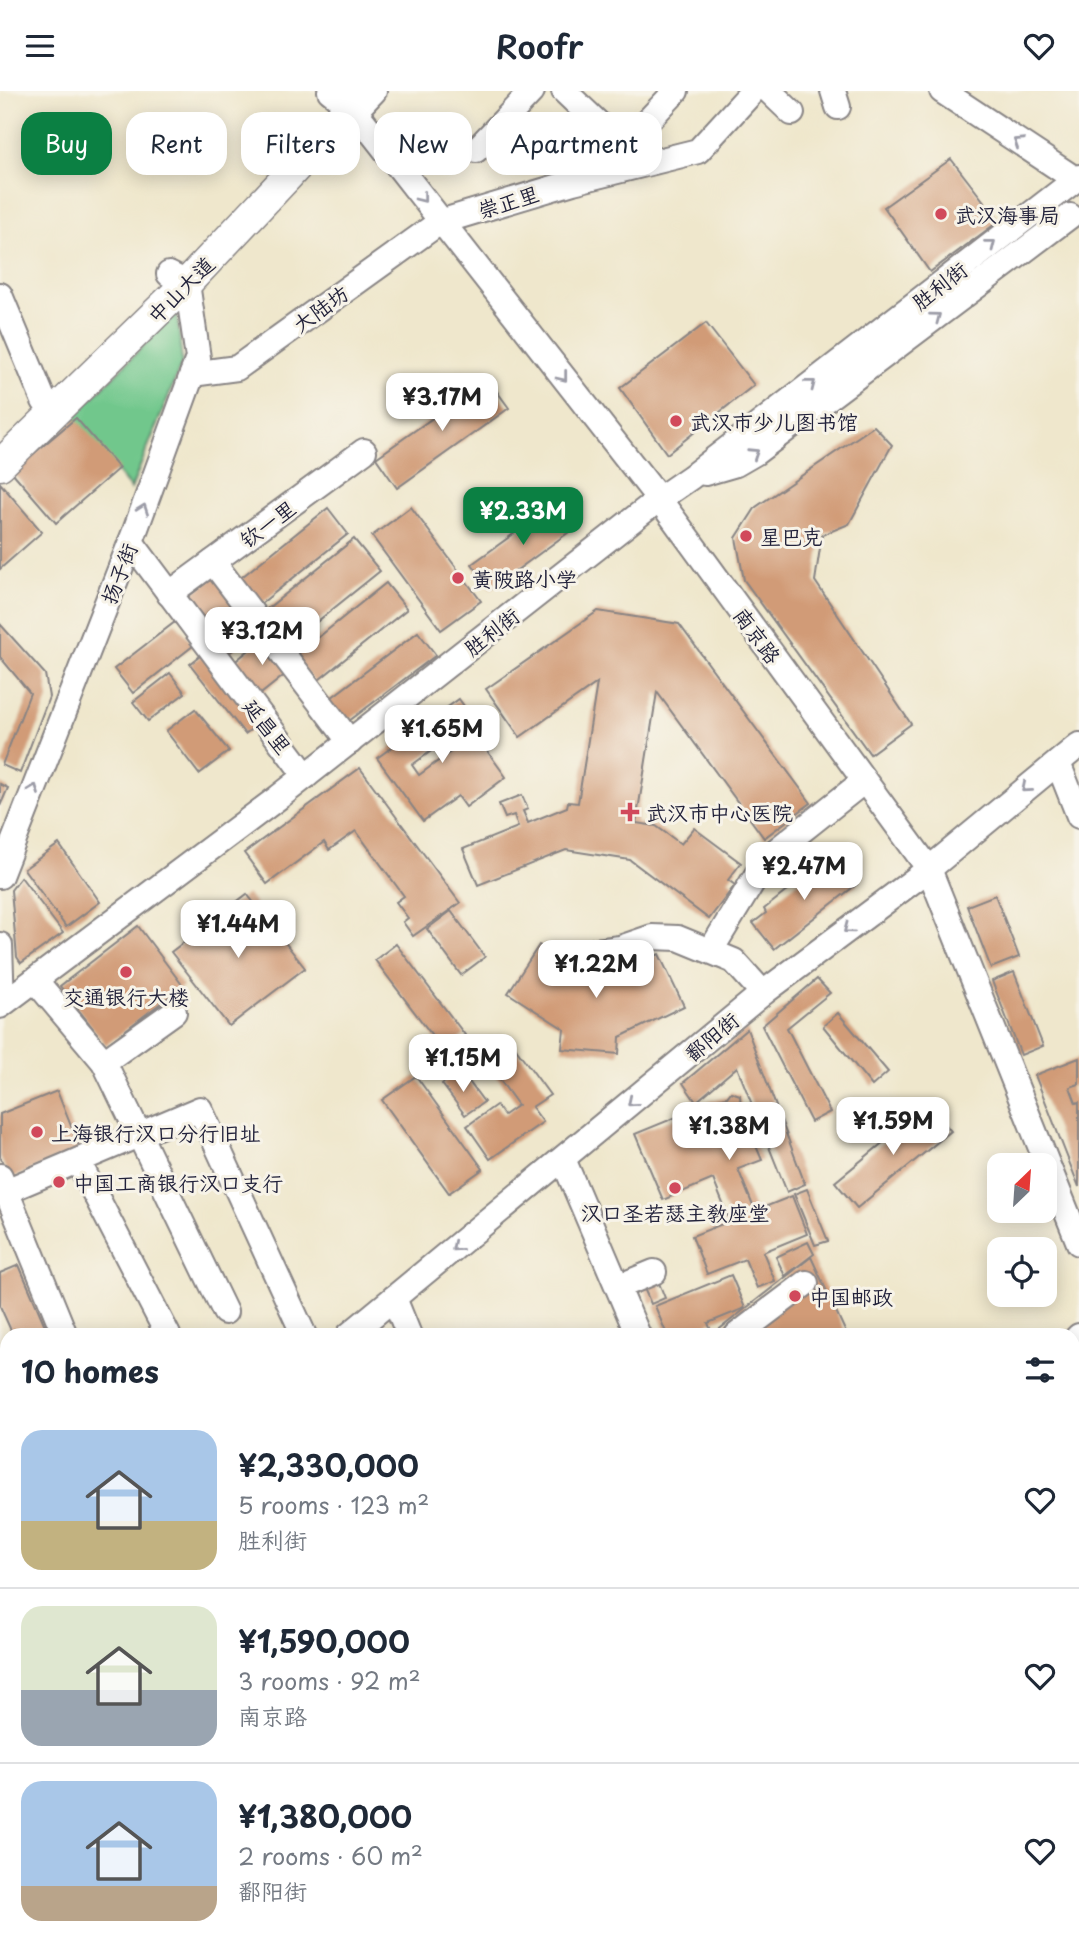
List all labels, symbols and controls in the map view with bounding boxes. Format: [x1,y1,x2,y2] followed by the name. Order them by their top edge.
[496,22,583,70] text: Roofr
[21,27,59,65] icon: menu
[1020,27,1058,65] icon: heart
[21,112,112,175] chip: Buy
[126,112,227,175] chip: Rent
[241,112,360,175] chip: Filters
[374,112,472,175] chip: New
[486,112,662,175] chip: Apartment
[1013,138,1026,151] one-way arrow
[473,176,543,226] street label: 崇正里
[414,190,426,203] one-way arrow
[955,198,1060,230] place label: 武汉海事局
[933,206,949,222] marker: 武汉海事局
[983,240,996,253] one-way arrow
[139,248,221,330] street label: 中山大道
[904,253,974,317] street label: 胜利街
[285,277,355,339] street label: 大陆坊
[928,312,941,325] one-way arrow
[554,369,567,381] one-way arrow
[385,373,499,433] pin: ¥3.17M
[402,378,482,413] text: ¥3.17M
[804,379,816,392] one-way arrow
[690,405,858,437] place label: 武汉市少儿图书馆
[668,413,684,429] marker: 武汉市少儿图书馆
[746,449,759,461] one-way arrow
[466,487,580,547] pin: ¥2.33M
[232,492,302,554] street label: 钦一里
[479,492,567,527] text: ¥2.33M
[135,503,149,515] one-way arrow
[760,520,823,552] place label: 星巴克
[738,528,754,544] marker: 星巴克
[92,538,144,608] street label: 扬子街
[472,562,577,594] place label: 黄陂路小学
[450,570,466,586] marker: 黄陂路小学
[456,599,526,663] street label: 胜利街
[727,600,789,670] street label: 南京路
[205,607,319,667] pin: ¥3.12M
[221,612,303,647] text: ¥3.12M
[236,691,300,761] street label: 延昌里
[385,705,499,765] pin: ¥1.65M
[401,710,483,745] text: ¥1.65M
[1022,780,1034,793] one-way arrow
[25,784,39,796] one-way arrow
[646,796,793,828] place label: 武汉市中心医院
[620,802,640,822] marker: 武汉市中心医院
[747,843,861,902] pin: ¥2.47M
[762,847,846,882] text: ¥2.47M
[181,901,295,960] pin: ¥1.44M
[197,905,279,940] text: ¥1.44M
[843,921,856,934] one-way arrow
[539,941,653,1000] pin: ¥1.22M
[554,945,638,980] text: ¥1.22M
[118,964,134,980] marker: 交通银行大楼
[63,980,189,1012] place label: 交通银行大楼
[677,1003,745,1069] street label: 鄱阳街
[406,1035,520,1094] pin: ¥1.15M
[425,1039,501,1074] text: ¥1.15M
[627,1093,639,1106] one-way arrow
[836,1097,950,1157] pin: ¥1.59M
[852,1102,934,1137] text: ¥1.59M
[672,1103,786,1162] pin: ¥1.38M
[688,1107,770,1142] text: ¥1.38M
[51,1116,261,1148] place label: 上海银行汉口分行旧址
[29,1124,45,1140] marker: 上海银行汉口分行旧址
[987,1153,1057,1223] north arrow
[987,1153,1057,1307] map controls
[73,1166,283,1198] place label: 中国工商银行汉口支行
[51,1174,67,1190] marker: 中国工商银行汉口支行
[667,1180,683,1196] marker: 汉口圣若瑟主教座堂
[581,1196,770,1228] place label: 汉口圣若瑟主教座堂
[987,1237,1057,1307] button: locate
[452,1238,464,1251] one-way arrow
[809,1280,893,1312] place label: 中国邮政
[787,1288,803,1304] marker: 中国邮政
[21,1348,159,1393] text: 10 homes
[1021,1351,1059,1389] icon: filters
[238,1442,419,1487] text: ¥2,330,000
[77,1458,161,1542] icon: home
[1021,1481,1059,1519] icon: heart
[238,1487,429,1522] text: 5 rooms · 123 m²
[238,1522,307,1557] text: 胜利街
[238,1618,410,1663] text: ¥1,590,000
[77,1634,161,1718] icon: home
[1021,1657,1059,1695] icon: heart
[238,1663,421,1698] text: 3 rooms · 92 m²
[238,1698,307,1733] text: 南京路
[238,1793,412,1838] text: ¥1,380,000
[77,1809,161,1893] icon: home
[1021,1832,1059,1870] icon: heart
[238,1838,423,1873] text: 2 rooms · 60 m²
[238,1873,307,1908] text: 鄱阳街

